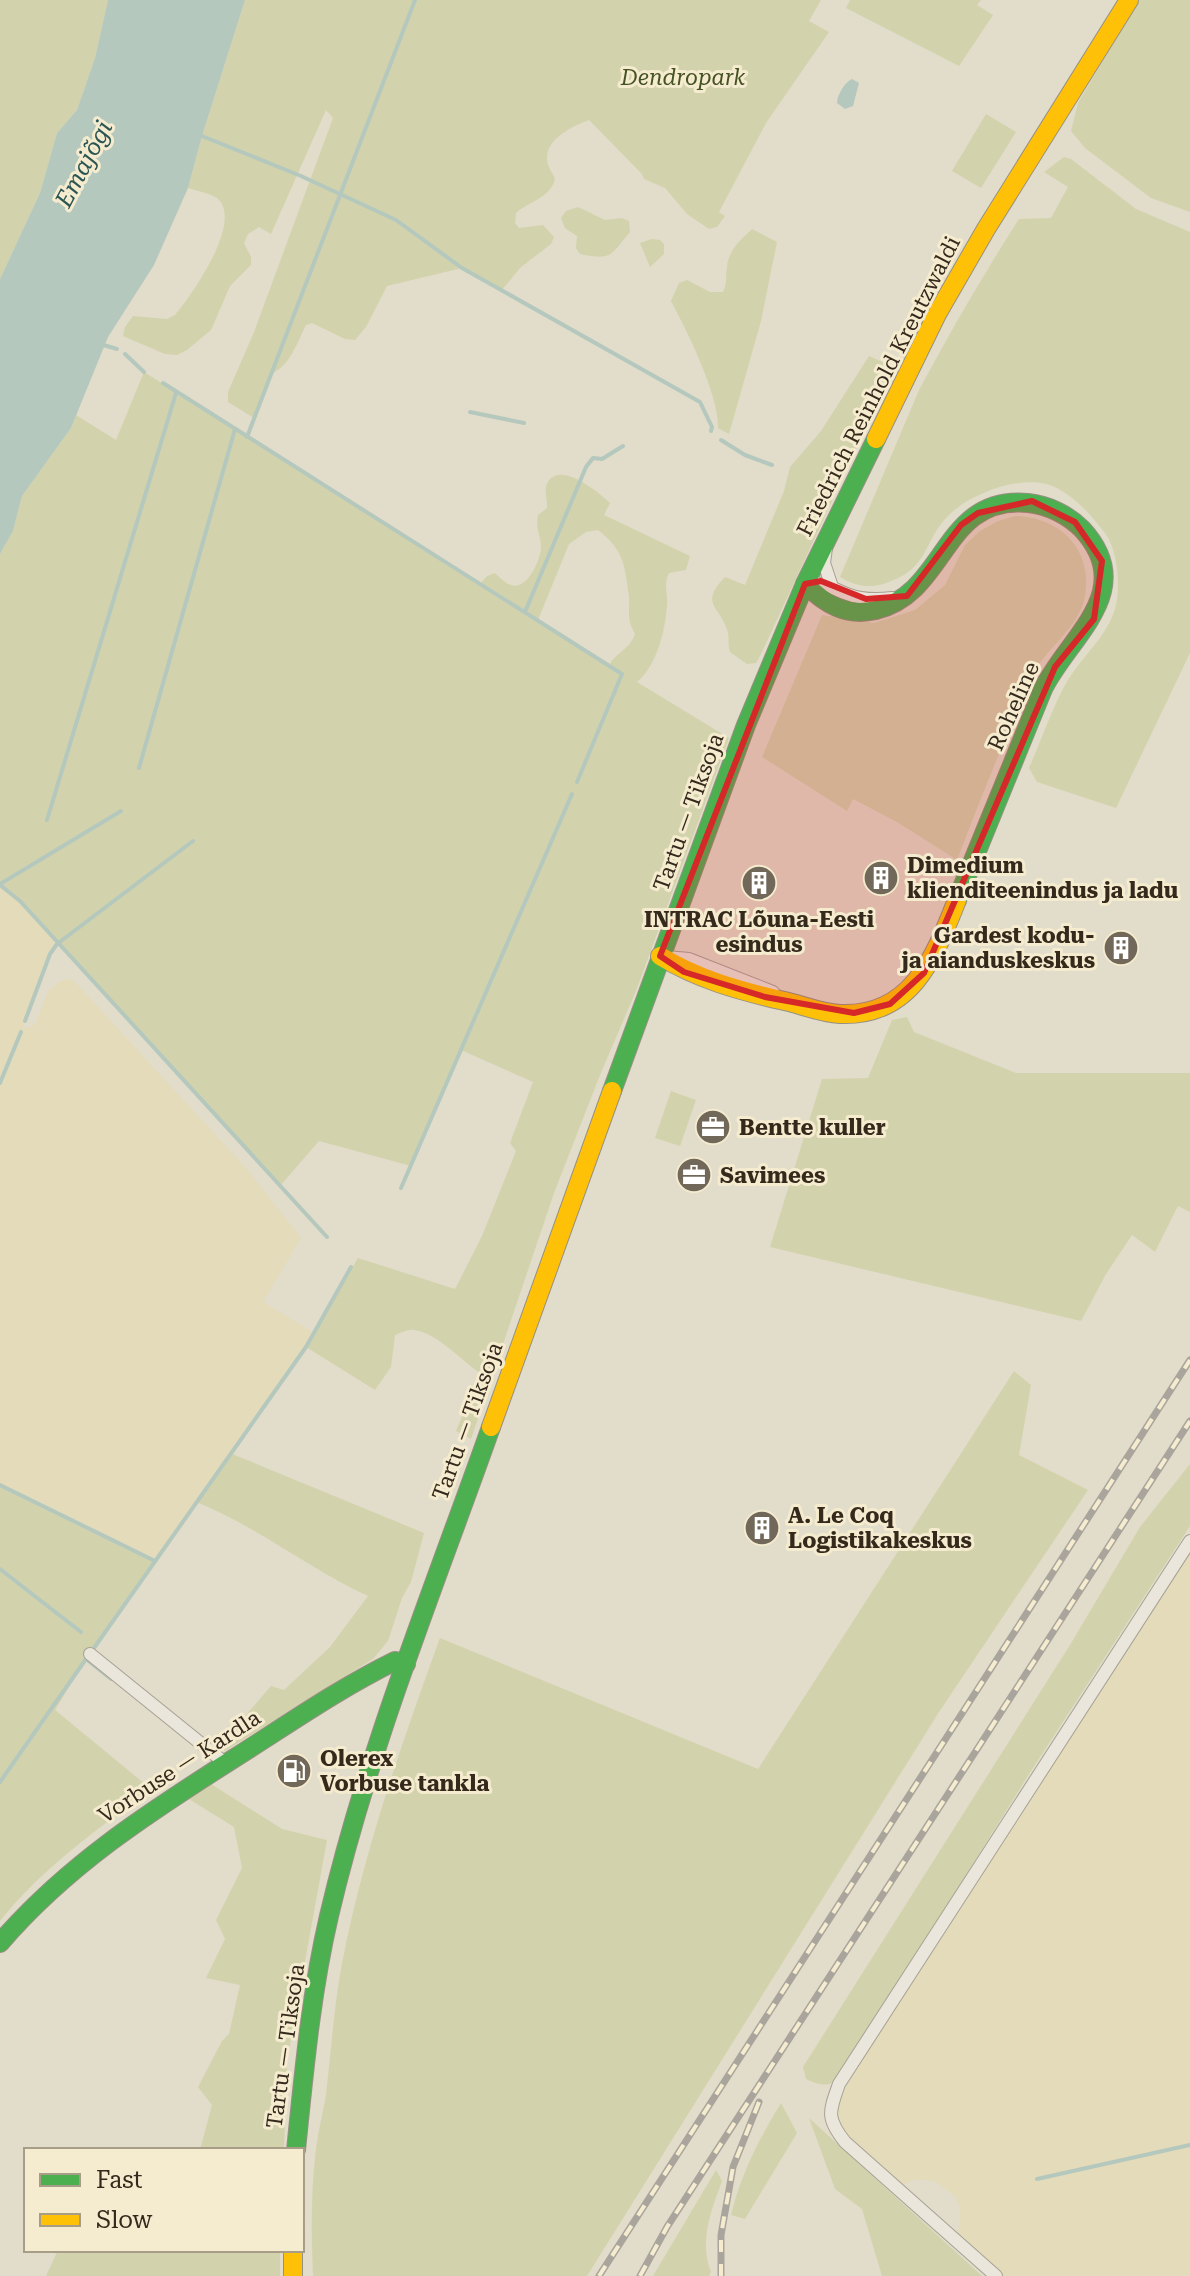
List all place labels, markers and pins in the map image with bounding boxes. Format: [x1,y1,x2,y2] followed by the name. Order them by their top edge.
[907,853,1179,903] place label: Dimedium klienditeenindus ja ladu
[862,859,900,897] building icon: Dimedium klienditeenindus ja ladu
[740,864,778,902] building icon: INTRAC Lõuna-Eesti esindus
[644,907,874,957] place label: INTRAC Lõuna-Eesti esindus
[900,923,1095,973] place label: Gardest kodu- ja aianduskeskus
[1102,929,1140,967] building icon: Gardest kodu- ja aianduskeskus
[694,1108,732,1146] office icon: Bentte kuller
[739,1115,886,1140] place label: Bentte kuller
[675,1156,713,1194] office icon: Savimees
[720,1163,825,1188] place label: Savimees
[788,1503,972,1553] place label: A. Le Coq Logistikakeskus
[743,1509,781,1547] building icon: A. Le Coq Logistikakeskus
[320,1746,489,1796] place label: Olerex Vorbuse tankla
[275,1752,313,1790] fuel station icon: Olerex Vorbuse tankla

